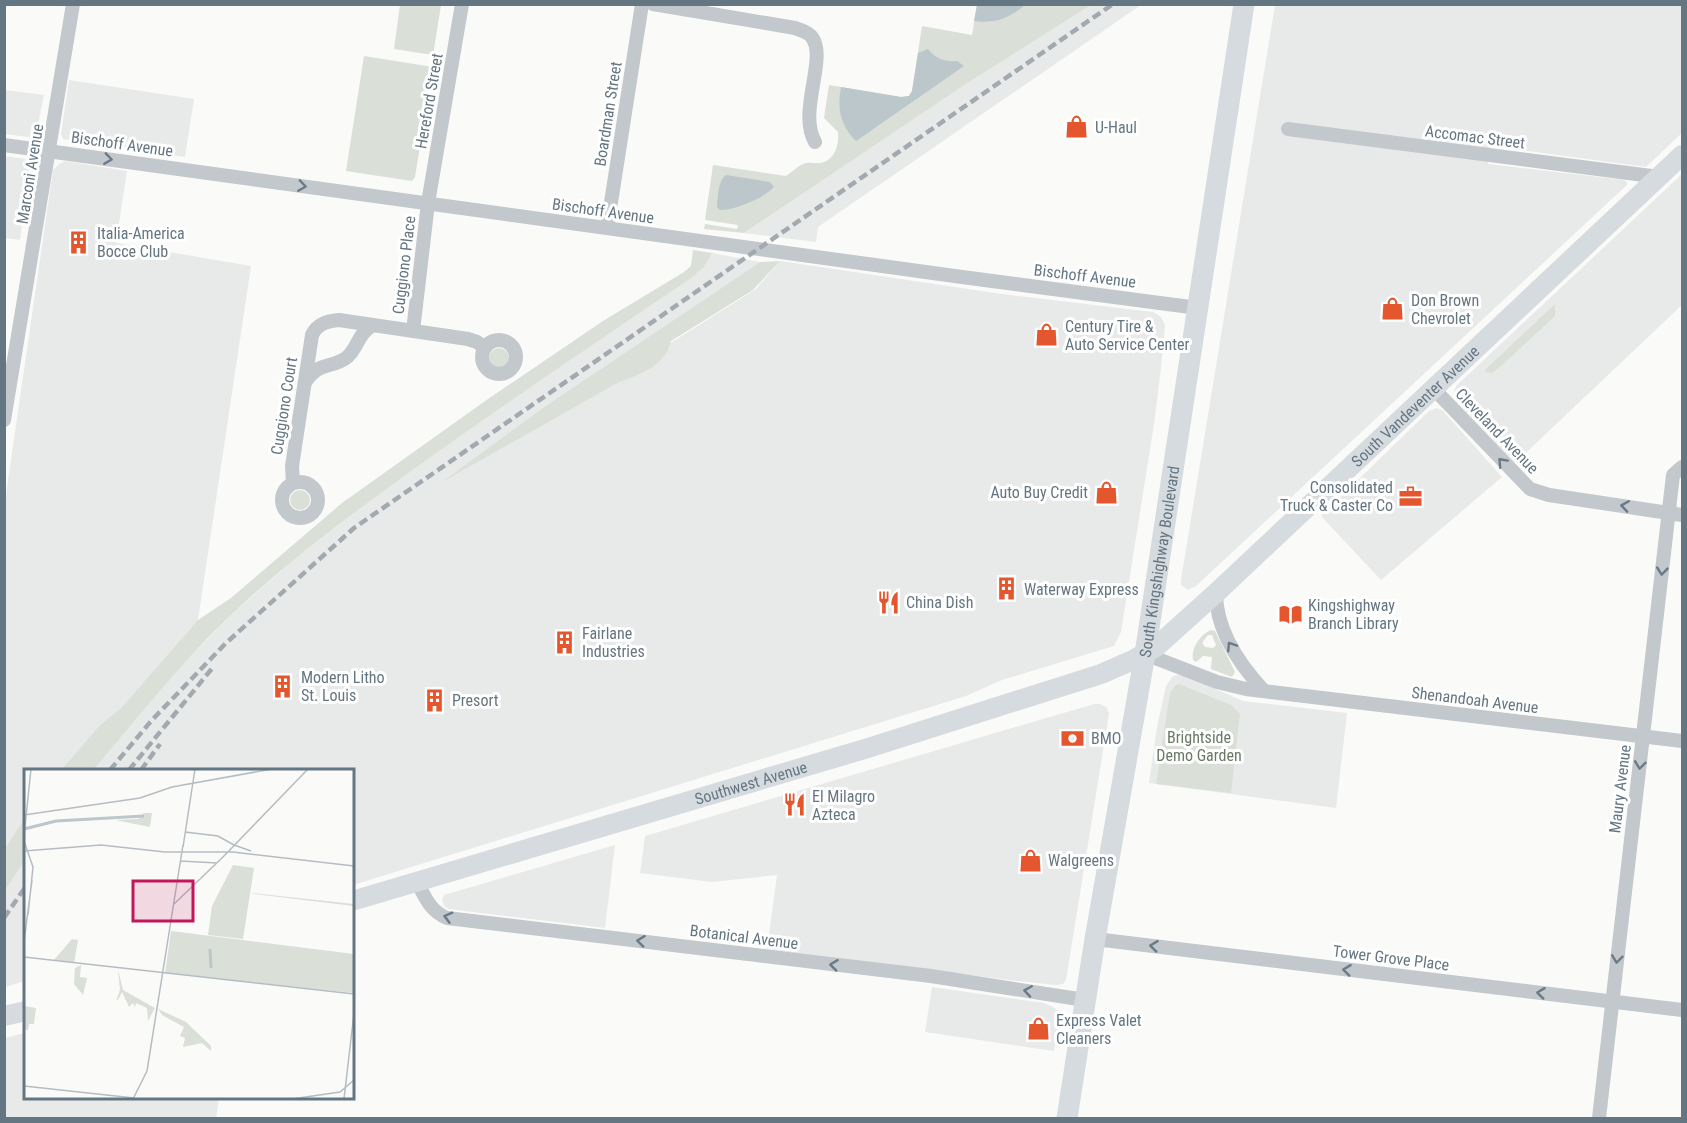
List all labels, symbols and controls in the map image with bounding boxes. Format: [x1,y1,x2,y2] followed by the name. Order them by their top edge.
[411,52,447,150] street label: Hereford Street
[590,60,626,168] street label: Boardman Street
[1064,114,1090,140] shop icon: U-Haul
[1095,118,1137,137] place label: U-Haul
[1424,121,1526,153] street label: Accomac Street
[13,123,47,225] street label: Marconi Avenue
[70,127,174,161] street label: Bischoff Avenue
[104,152,113,164] one-way arrow
[297,179,306,191] one-way arrow
[551,194,655,228] street label: Bischoff Avenue
[389,215,419,315] street label: Cuggiono Place
[97,224,185,261] place label: Italia-America Bocce Club
[66,229,92,255] building icon: Italia-America Bocce Club
[1033,260,1137,292] street label: Bischoff Avenue
[1411,291,1479,328] place label: Don Brown Chevrolet
[1380,296,1406,322] shop icon: Don Brown Chevrolet
[1065,317,1190,354] place label: Century Tire & Auto Service Center
[1034,322,1060,348] shop icon: Century Tire & Auto Service Center
[1347,341,1483,470] street label: South Vandeventer Avenue
[267,356,301,456] street label: Cuggiono Court
[1452,384,1542,478] street label: Cleveland Avenue
[1499,458,1510,469] one-way arrow
[1135,465,1183,659] street label: South Kingshighway Boulevard
[1280,478,1393,515] place label: Consolidated Truck & Caster Co
[1093,479,1119,505] shop icon: Auto Buy Credit
[990,483,1088,502] place label: Auto Buy Credit
[1398,483,1424,509] office icon: Consolidated Truck & Caster Co
[1620,501,1629,513] one-way arrow
[1656,567,1669,576] one-way arrow
[993,576,1019,602] building icon: Waterway Express
[1024,580,1139,599] place label: Waterway Express
[875,589,901,615] restaurant icon: China Dish
[906,593,973,612] place label: China Dish
[1308,596,1399,633] place label: Kingshighway Branch Library
[1277,601,1303,627] library icon: Kingshighway Branch Library
[582,624,645,661] place label: Fairlane Industries
[551,629,577,655] building icon: Fairlane Industries
[1226,642,1238,652] one-way arrow
[301,668,385,705] place label: Modern Litho St. Louis
[270,673,296,699] building icon: Modern Litho St. Louis
[1410,683,1540,717] street label: Shenandoah Avenue
[421,687,447,713] building icon: Presort
[452,691,499,710] place label: Presort
[1060,725,1086,751] bank icon: BMO
[1156,728,1242,765] park label: Brightside Demo Garden
[1091,729,1121,748] place label: BMO
[1605,744,1635,834] street label: Maury Avenue
[692,757,809,808] street label: Southwest Avenue
[1634,760,1647,770] one-way arrow
[24,769,354,1099] inset map
[812,787,875,824] place label: El Milagro Azteca
[781,792,807,818] restaurant icon: El Milagro Azteca
[1017,847,1043,873] shop icon: Walgreens
[1048,851,1114,870] place label: Walgreens
[443,911,453,924] one-way arrow
[689,921,799,953] street label: Botanical Avenue
[636,936,645,948] one-way arrow
[1149,941,1158,953] one-way arrow
[1332,941,1450,975] street label: Tower Grove Place
[1612,954,1624,963] one-way arrow
[830,959,839,971] one-way arrow
[1343,964,1352,976] one-way arrow
[1023,985,1033,998] one-way arrow
[1536,987,1546,1000] one-way arrow
[1056,1011,1142,1048] place label: Express Valet Cleaners
[1025,1016,1051,1042] shop icon: Express Valet Cleaners

